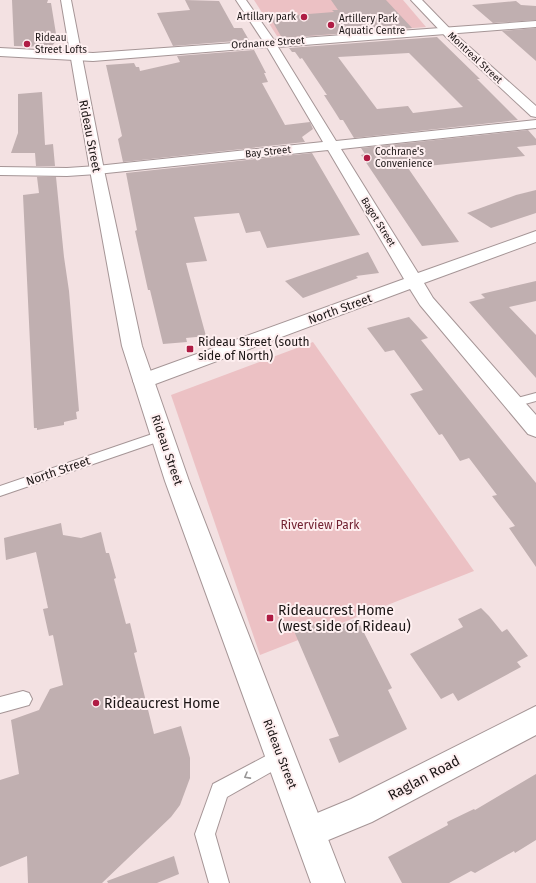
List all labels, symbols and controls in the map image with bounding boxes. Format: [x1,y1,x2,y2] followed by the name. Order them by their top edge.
[237,11,297,23] place label: Artillary park
[299,12,309,22] marker: Artillary park
[339,13,405,37] place label: Artillery Park Aquatic Centre
[326,20,336,30] marker: Artillery Park Aquatic Centre
[445,30,505,87] street label: Montreal Street
[35,32,87,56] place label: Rideau Street Lofts
[231,34,305,52] street label: Ordnance Street
[22,39,32,49] marker: Rideau Street Lofts
[76,99,104,174] street label: Rideau Street
[244,144,292,160] street label: Bay Street
[375,146,432,170] place label: Cochrane's Convenience
[362,153,372,163] marker: Cochrane's Convenience
[358,195,398,249] street label: Bagot Street
[306,291,374,327] street label: North Street
[198,335,310,363] place label: Rideau Street (south side of North)
[185,344,195,354] marker: Rideau Street (south side of North)
[148,413,186,488] street label: Rideau Street
[24,453,93,489] street label: North Street
[281,518,360,532] park label: Riverview Park
[278,602,411,635] place label: Rideaucrest Home (west side of Rideau)
[265,613,275,623] marker: Rideaucrest Home (west side of Rideau)
[104,695,220,712] place label: Rideaucrest Home
[91,698,101,708] marker: Rideaucrest Home
[260,717,300,791] street label: Rideau Street
[385,752,463,804] street label: Raglan Road
[244,771,251,779] one-way arrow

